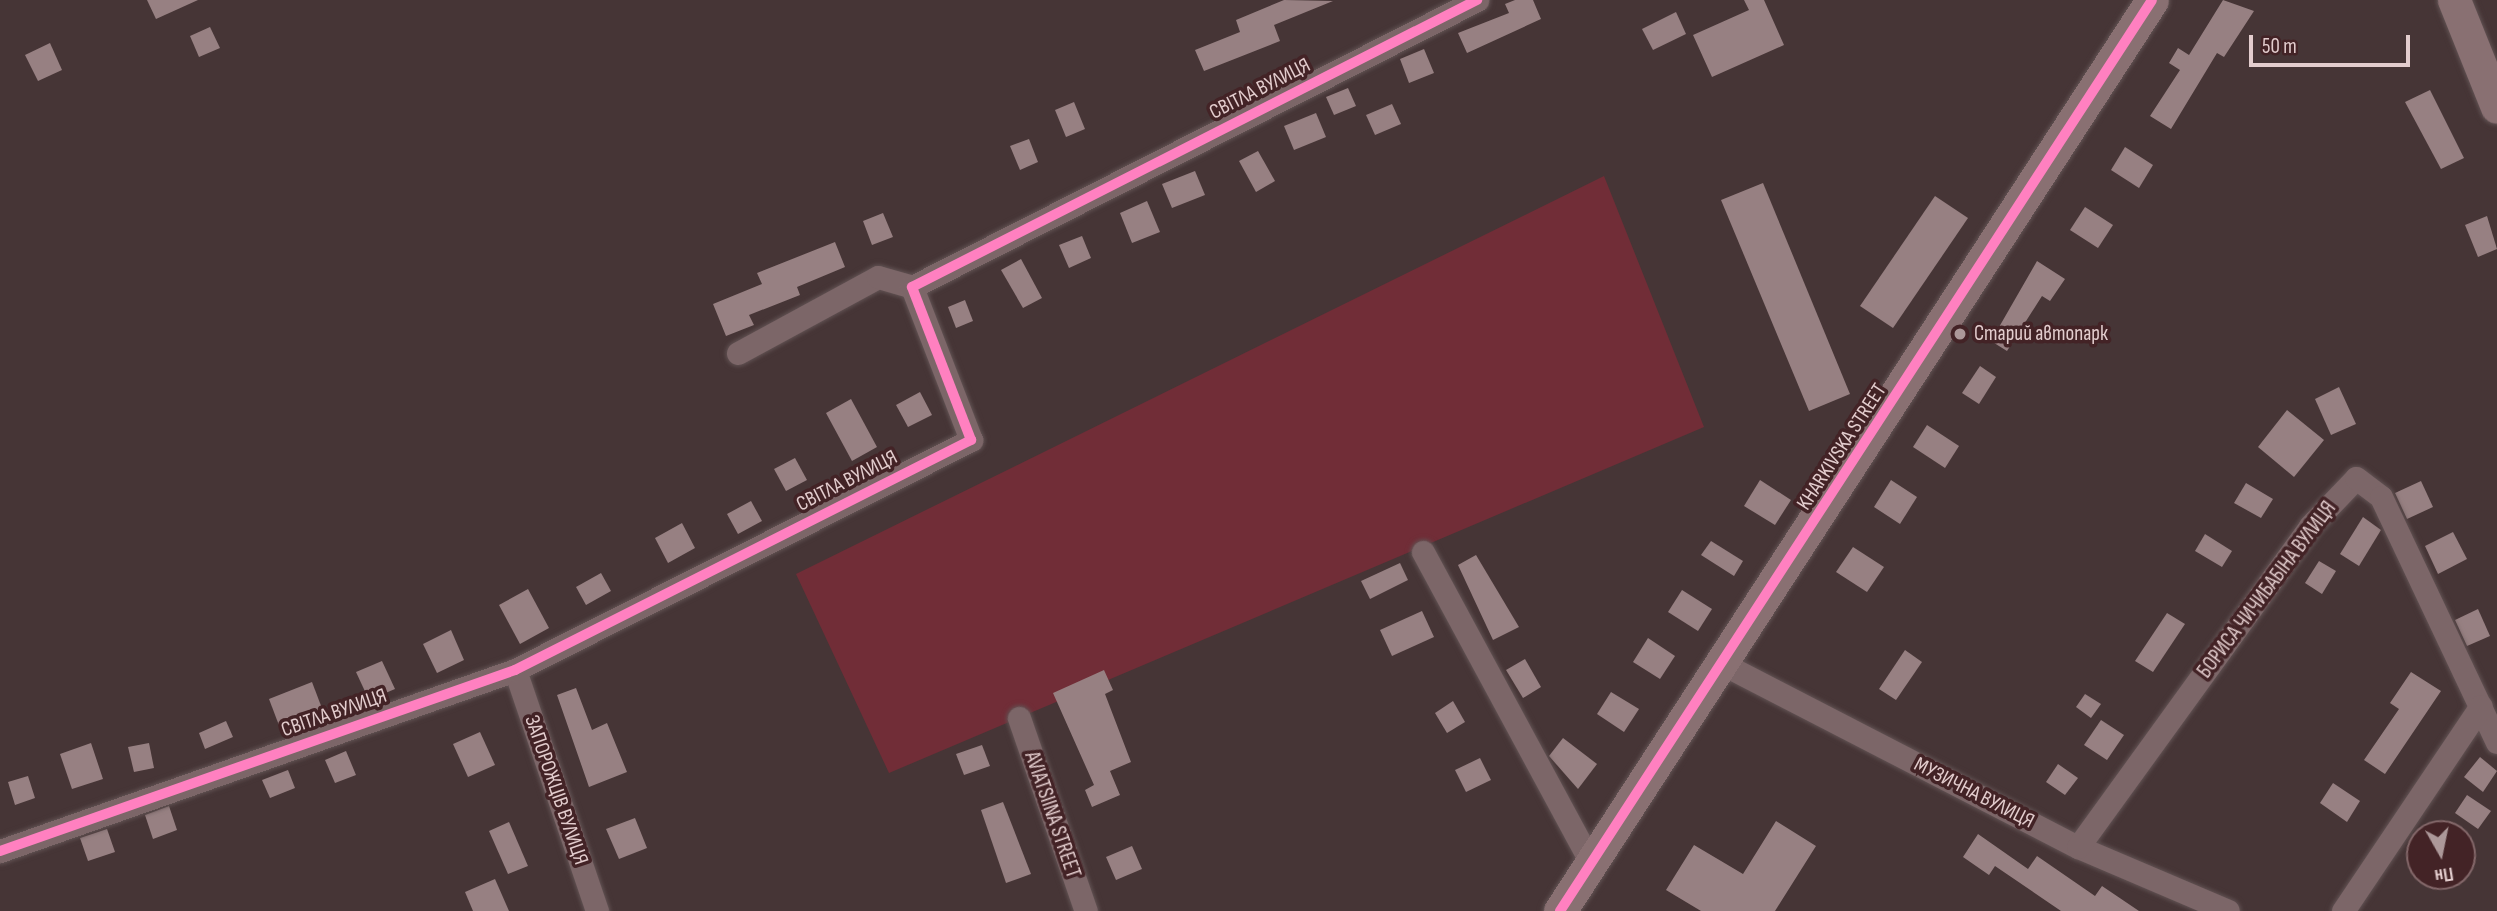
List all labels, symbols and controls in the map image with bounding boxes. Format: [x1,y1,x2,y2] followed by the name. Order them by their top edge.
[2252,21,2413,65] scale bar
[2262,34,2297,59] text: 50 m
[1205,53,1315,125] street label: СВІТЛА ВУЛИЦЯ
[1974,321,2108,347] place label: Старий автопарк
[1952,326,1968,342] marker: Старий автопарк
[1792,379,1892,515] street label: KHARKIVSKA STREET
[792,445,902,517] street label: СВІТЛА ВУЛИЦЯ
[2192,497,2342,683] street label: БОРИСА ЧИЧИБАБІНА ВУЛИЦЯ
[278,683,390,743] street label: СВІТЛА ВУЛИЦЯ
[519,712,593,868] street label: ЗАПОРОЖЦІВ ВУЛИЦЯ
[1019,749,1085,881] street label: AVIATSIINA STREET
[1910,752,2038,834] street label: МУЗИЧНА ВУЛИЦЯ
[2406,820,2476,890] north arrow
[2433,861,2455,887] text: Пн

